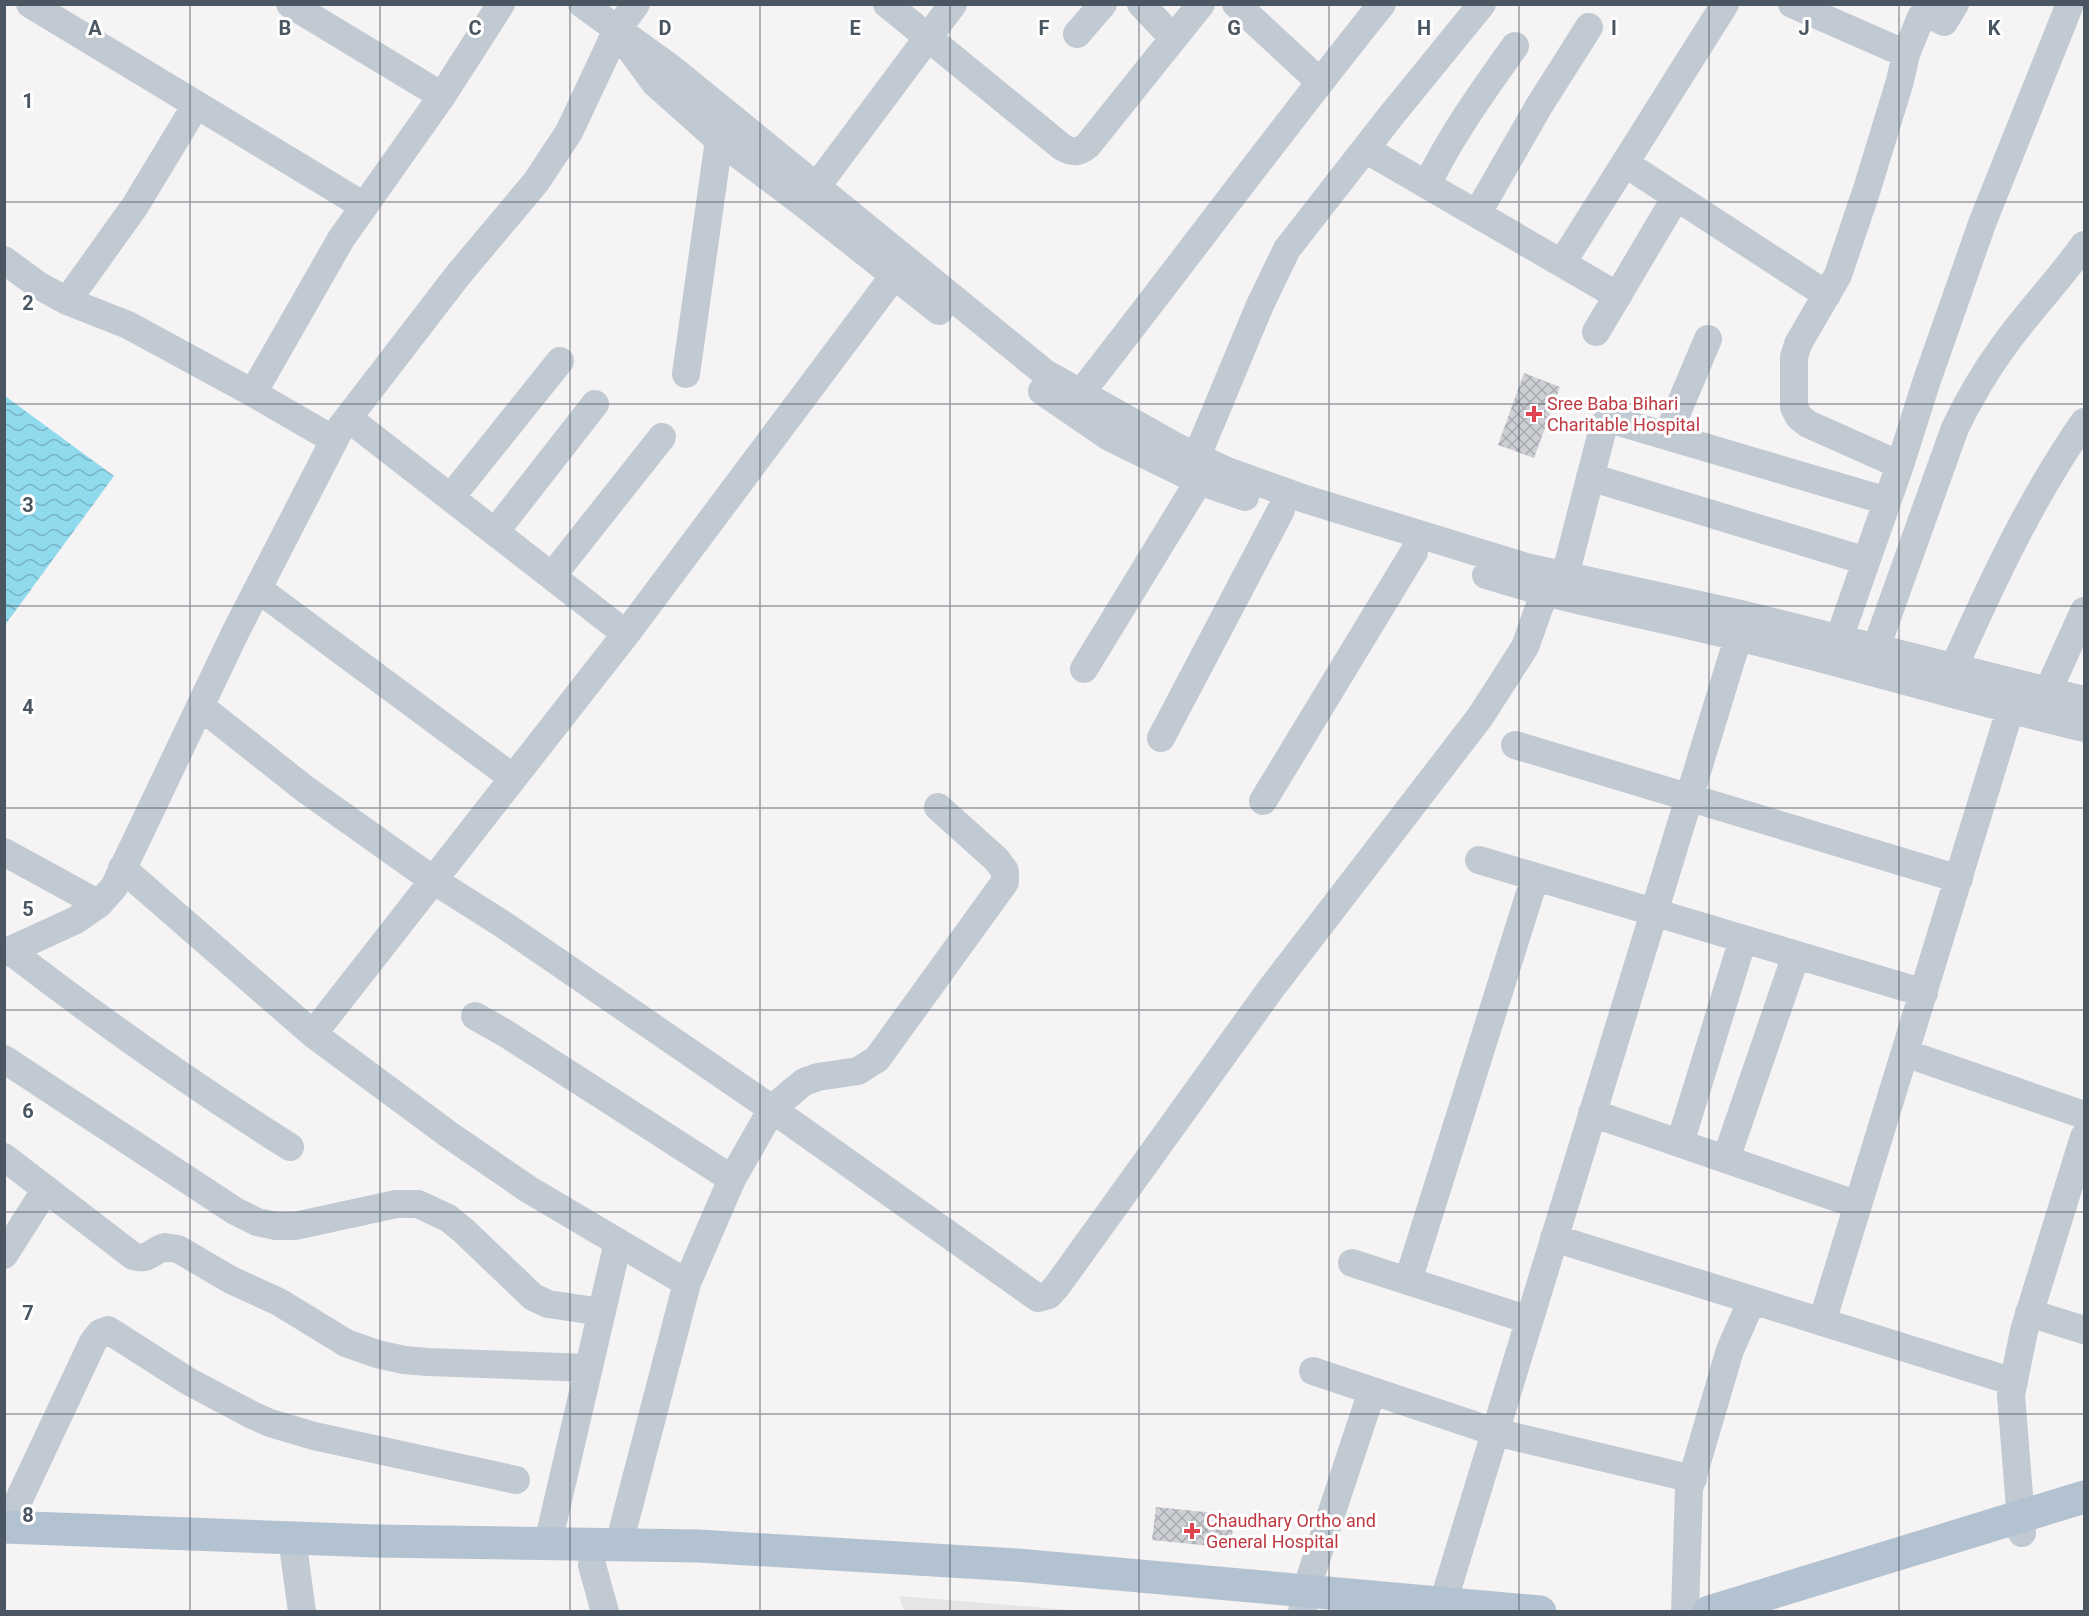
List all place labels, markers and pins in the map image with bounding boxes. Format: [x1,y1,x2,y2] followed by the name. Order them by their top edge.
[1547,393,1700,435] place label: Sree Baba Bihari Charitable Hospital
[1525,405,1543,423] marker: Sree Baba Bihari Charitable Hospital
[1206,1510,1376,1552] place label: Chaudhary Ortho and General Hospital
[1183,1522,1201,1540] marker: Chaudhary Ortho and General Hospital

